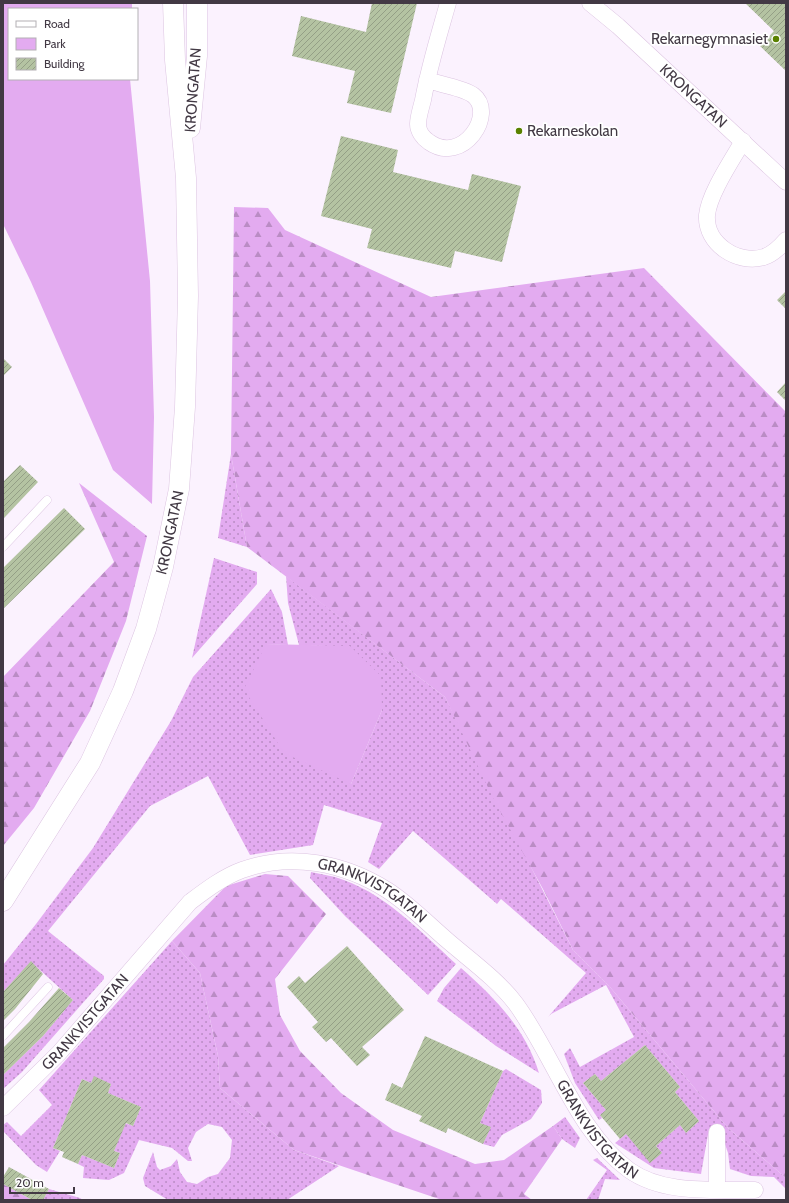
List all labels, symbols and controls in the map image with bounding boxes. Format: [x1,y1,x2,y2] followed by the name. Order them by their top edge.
[8,8,138,80] legend
[44,16,70,31] text: Road
[651,30,768,48] place label: Rekarnegymnasiet
[771,34,781,44] marker: Rekarnegymnasiet
[44,36,66,51] text: Park
[181,47,205,133] street label: KRONGATAN
[44,56,86,71] text: Building
[656,60,731,132] street label: KRONGATAN
[527,122,618,140] place label: Rekarneskolan
[514,126,524,136] marker: Rekarneskolan
[152,489,187,576] street label: KRONGATAN
[316,854,430,927] street label: GRANKVISTGATAN
[38,970,132,1074] street label: GRANKVISTGATAN
[553,1077,642,1183] street label: GRANKVISTGATAN
[10,1169,74,1195] scale bar
[16,1175,44,1190] text: 20 m

